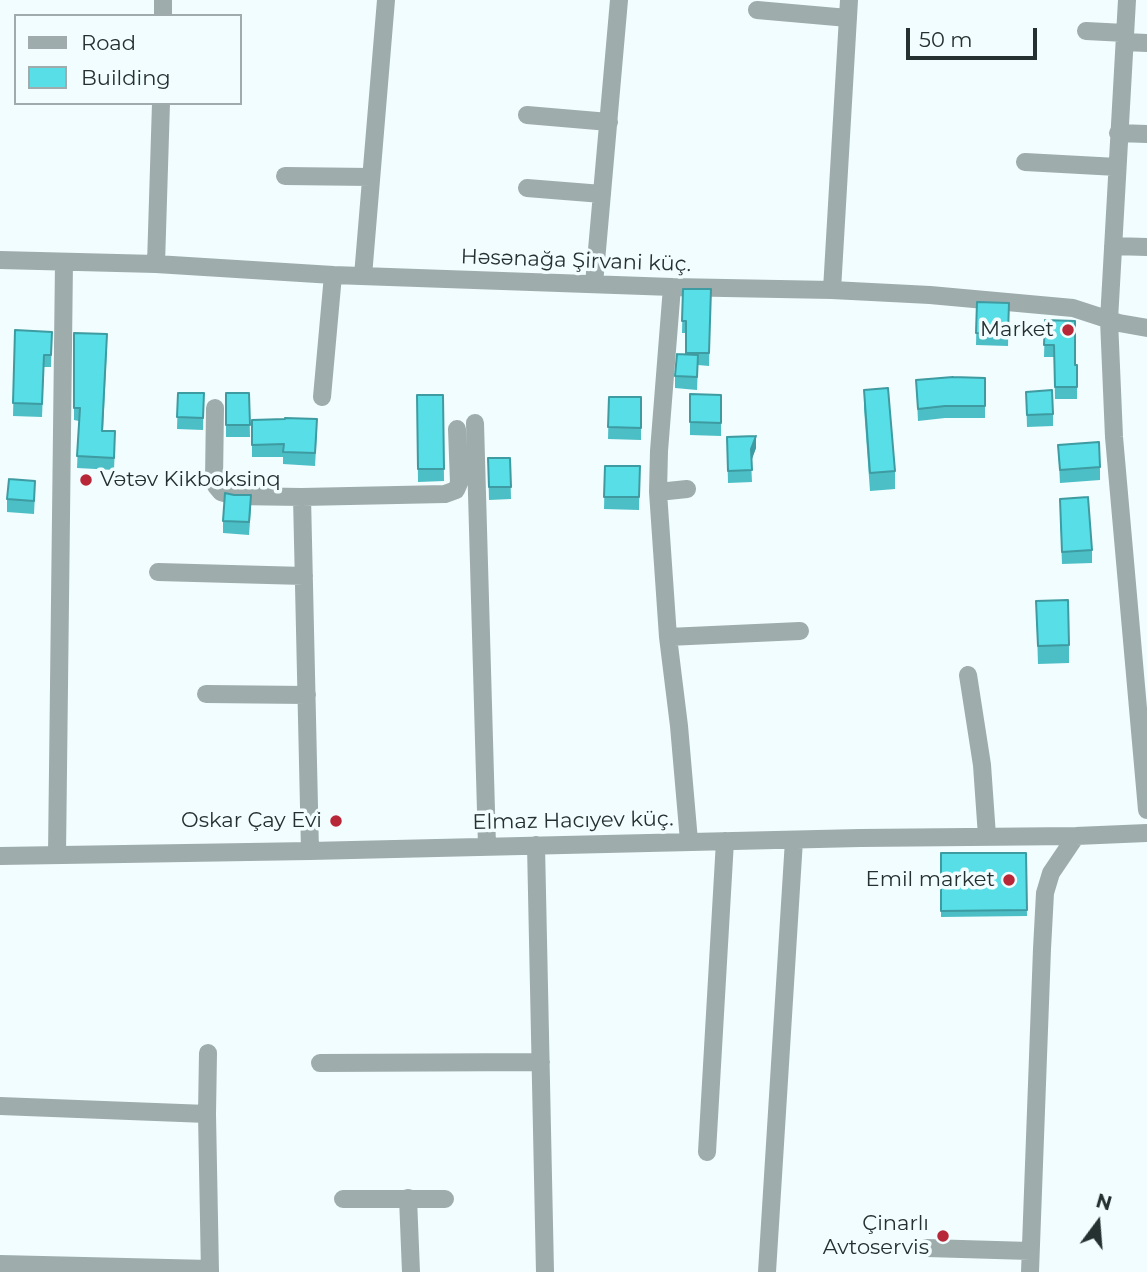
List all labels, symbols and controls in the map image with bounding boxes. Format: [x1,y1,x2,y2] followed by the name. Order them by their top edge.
[14,14,242,105] legend
[909,14,1040,58] scale bar
[919,27,973,52] text: 50 m
[81,30,136,55] text: Road
[81,65,171,90] text: Building
[460,244,692,278] street label: Həsənağa Şirvani küç.
[980,317,1054,343] place label: Market
[1060,322,1076,338] marker: Market
[100,467,281,493] place label: Vətəv Kikboksinq
[78,472,94,488] marker: Vətəv Kikboksinq
[472,807,674,835] street label: Elmaz Hacıyev küç.
[181,808,322,834] place label: Oskar Çay Evi
[328,813,344,829] marker: Oskar Çay Evi
[866,867,995,893] place label: Emil market
[1001,872,1017,888] marker: Emil market
[1063,1188,1133,1258] north arrow
[1093,1189,1114,1216] text: N
[823,1211,929,1261] place label: Çinarlı Avtoservis
[935,1228,951,1244] marker: Çinarlı Avtoservis

